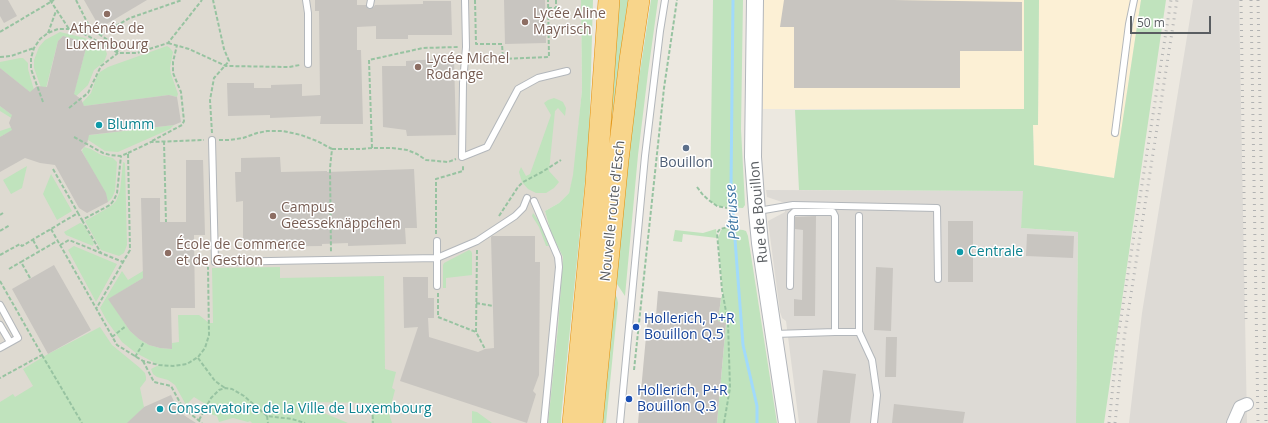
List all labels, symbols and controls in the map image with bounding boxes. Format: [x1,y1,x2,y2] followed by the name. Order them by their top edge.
[533,6,606,38] place label: Lycée Aline Mayrisch
[1132,8,1213,34] scale bar
[102,9,112,19] marker: Athénée de Luxembourg
[1137,14,1165,31] text: 50 m
[520,17,530,27] marker: Lycée Aline Mayrisch
[66,21,148,54] place label: Athénée de Luxembourg
[426,51,509,84] place label: Lycée Michel Rodange
[413,62,423,72] marker: Lycée Michel Rodange
[107,117,154,133] place label: Blumm
[94,120,104,130] marker: Blumm
[597,140,629,282] street label: Nouvelle route d'Esch
[681,143,691,153] marker: Bouillon
[659,155,713,171] place label: Bouillon
[746,160,772,264] street label: Rue de Bouillon
[722,184,744,240] water label: Pétrusse
[281,200,401,232] place label: Campus Geesseknäppchen
[268,211,278,221] marker: Campus Geesseknäppchen
[176,237,305,270] place label: École de Commerce et de Gestion
[968,244,1023,260] place label: Centrale
[955,247,965,257] marker: Centrale
[163,248,173,258] marker: École de Commerce et de Gestion
[644,311,735,344] place label: Hollerich, P+R Bouillon Q.5
[631,322,641,332] marker: Hollerich, P+R Bouillon Q.5
[637,383,728,416] place label: Hollerich, P+R Bouillon Q.3
[624,394,634,404] marker: Hollerich, P+R Bouillon Q.3
[168,401,431,417] place label: Conservatoire de la Ville de Luxembourg
[155,404,165,414] marker: Conservatoire de la Ville de Luxembourg

